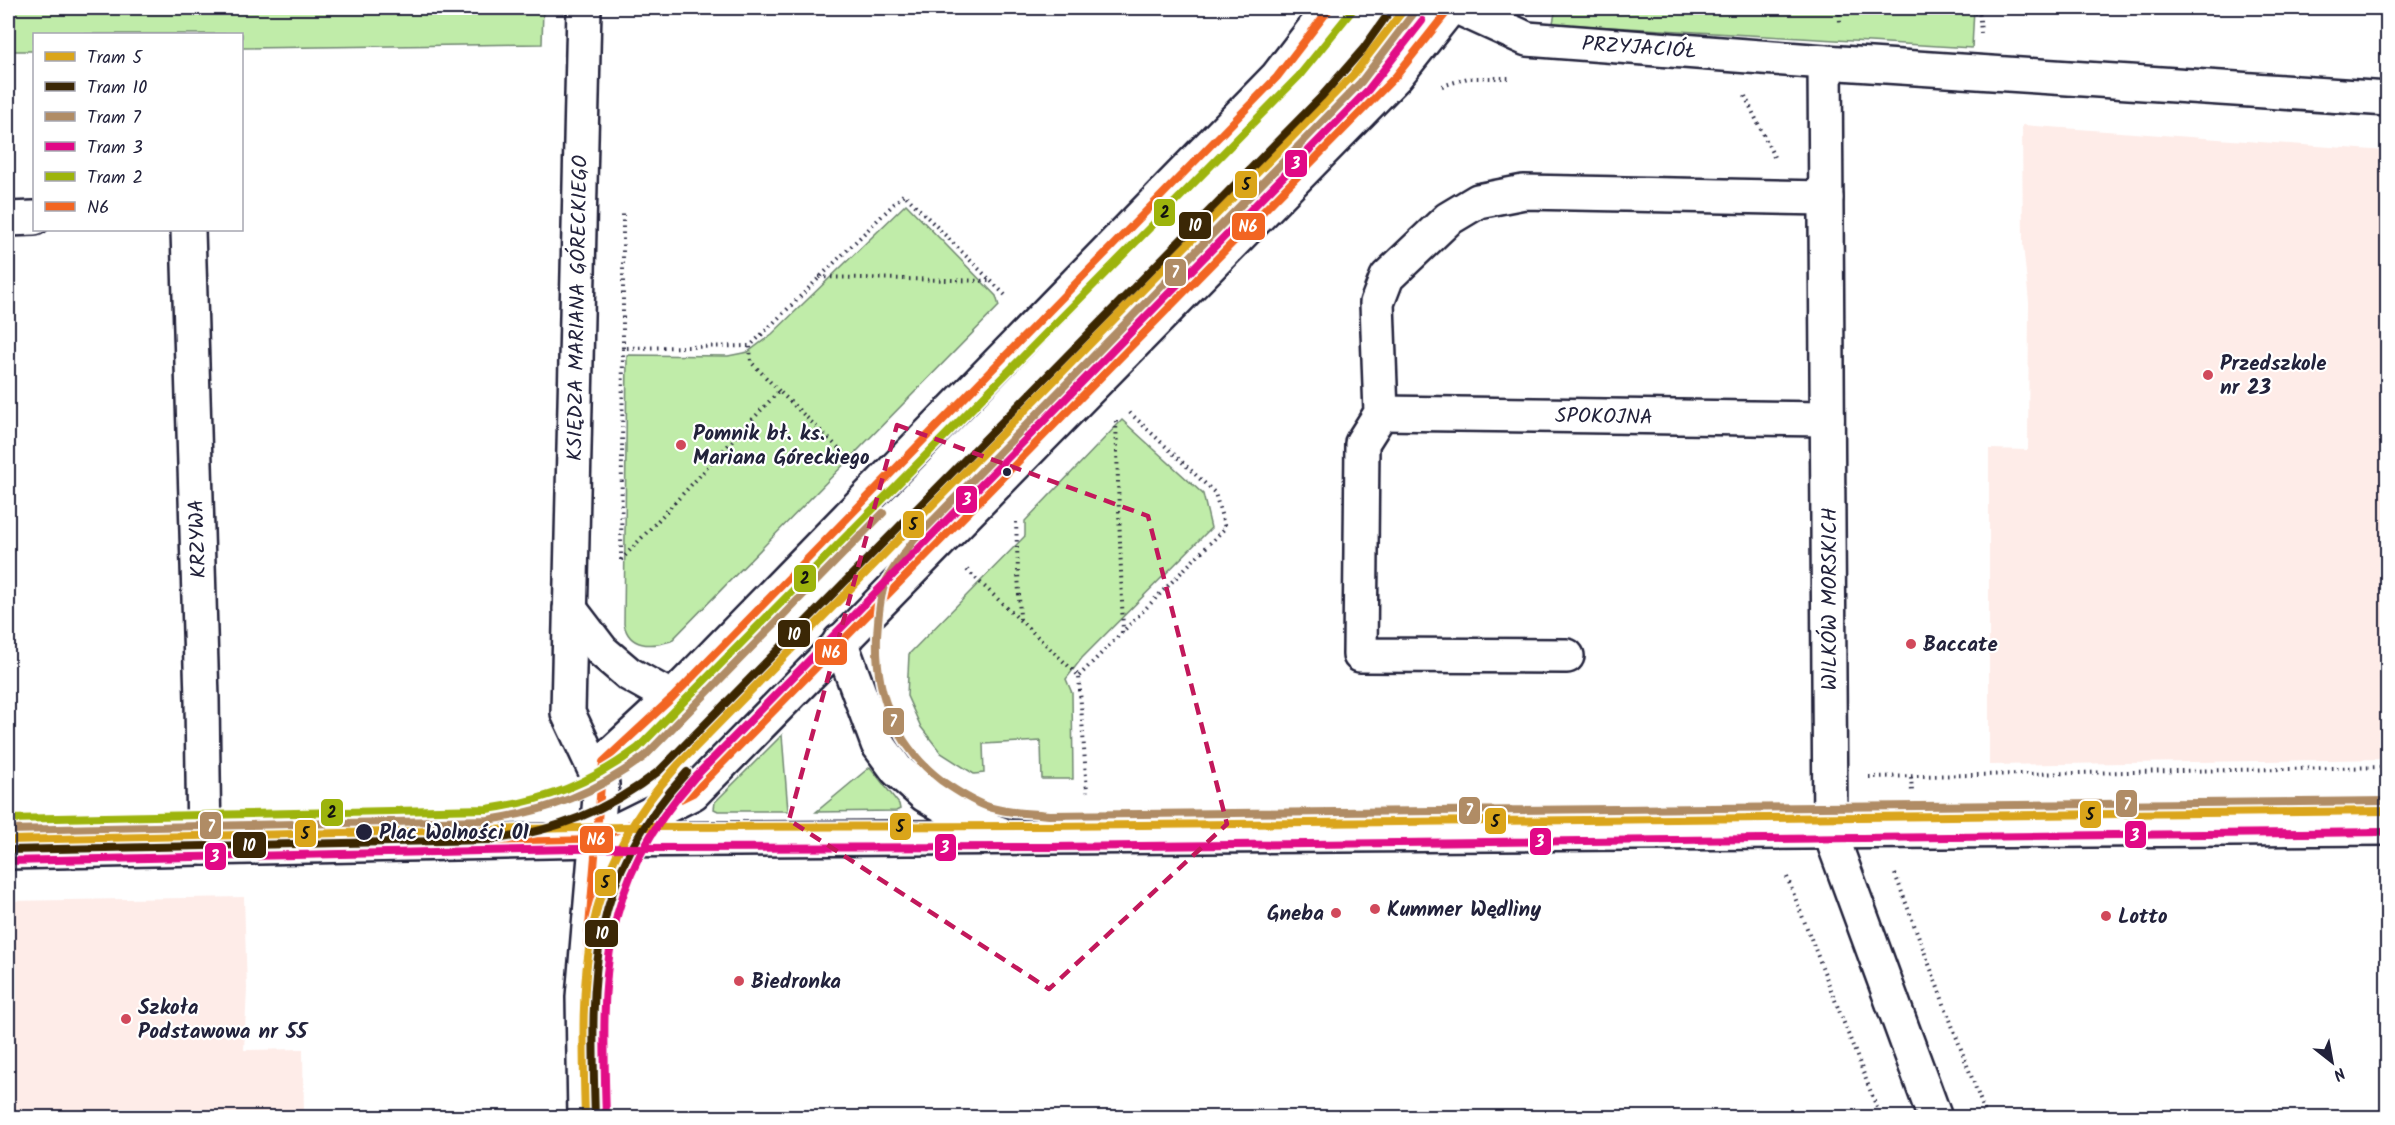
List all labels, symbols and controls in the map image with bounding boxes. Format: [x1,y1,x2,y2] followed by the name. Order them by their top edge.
[1581,28,1697,69] street label: PRZYJACIÓŁ
[33,33,243,231] legend
[87,44,144,73] text: Tram 5
[87,74,147,103] text: Tram 10
[87,104,142,133] text: Tram 7
[87,134,143,163] text: Tram 3
[1284,149,1308,178] line badge: 3
[1291,152,1301,177] text: 3
[559,155,598,461] street label: KSIĘDZA MARIANA GÓRECKIEGO
[87,164,143,193] text: Tram 2
[1234,170,1258,199] line badge: 5
[1241,173,1252,198] text: 5
[87,194,109,223] text: N6
[1153,198,1176,227] line badge: 2
[1160,201,1170,226] text: 2
[1178,211,1212,240] line badge: 10
[1231,212,1266,241] line badge: N6
[1188,214,1202,239] text: 10
[1239,215,1258,240] text: N6
[1164,258,1187,287] line badge: 7
[1171,261,1179,286] text: 7
[2220,348,2326,405] place label: Przedszkole nr 23
[2201,368,2215,382] marker: Przedszkole nr 23
[1555,400,1653,435] street label: SPOKOJNA
[693,418,870,475] place label: Pomnik bł. ks. Mariana Góreckiego
[674,438,688,452] marker: Pomnik bł. ks. Mariana Góreckiego
[1001,466,1013,478] unlabelled marker
[955,485,978,514] line badge: 3
[962,488,972,513] text: 3
[181,499,216,579] street label: KRZYWA
[1814,508,1847,690] street label: WILKÓW MORSKICH
[902,510,925,539] line badge: 5
[908,513,919,538] text: 5
[793,564,817,593] line badge: 2
[800,567,810,592] text: 2
[777,619,811,648] line badge: 10
[787,623,801,648] text: 10
[1923,629,1998,662] place label: Baccate
[1904,637,1918,651] marker: Baccate
[814,638,848,666] line badge: N6
[822,641,841,666] text: N6
[882,707,905,736] line badge: 7
[889,710,897,735] text: 7
[2115,789,2138,818] line badge: 7
[2123,793,2131,818] text: 7
[1458,796,1481,825] line badge: 7
[320,798,344,827] line badge: 2
[1465,799,1473,824] text: 7
[2079,800,2102,829] line badge: 5
[327,801,337,826] text: 2
[2085,803,2096,828] text: 5
[1484,807,1507,835] line badge: 5
[1490,810,1501,835] text: 5
[199,811,222,840] line badge: 7
[889,812,912,841] line badge: 5
[207,815,215,840] text: 7
[895,815,906,840] text: 5
[379,817,529,850] place label: Plac Wolności 01
[294,819,317,848] line badge: 5
[2124,820,2147,849] line badge: 3
[300,822,311,847] text: 5
[354,822,374,842] marker: Plac Wolności 01
[2130,824,2140,849] text: 3
[579,825,614,854] line badge: N6
[1529,827,1552,856] line badge: 3
[587,828,606,853] text: N6
[1535,830,1545,855] text: 3
[232,831,267,859] line badge: 10
[934,833,957,862] line badge: 3
[242,834,256,859] text: 10
[940,836,950,861] text: 3
[204,842,227,871] line badge: 3
[210,845,220,870] text: 3
[594,868,617,897] line badge: 5
[600,871,611,896] text: 5
[1387,894,1541,927] place label: Kummer Wędliny
[1267,898,1324,931] place label: Gneba
[2118,901,2168,934] place label: Lotto
[1368,902,1382,916] marker: Kummer Wędliny
[1329,906,1343,920] marker: Gneba
[2099,909,2113,923] marker: Lotto
[584,919,619,948] line badge: 10
[595,922,609,947] text: 10
[751,966,841,999] place label: Biedronka
[732,974,746,988] marker: Biedronka
[138,992,310,1049] place label: Szkoła Podstawowa nr 55
[119,1012,133,1026] marker: Szkoła Podstawowa nr 55
[2302,1032,2362,1092] north arrow
[2328,1060,2350,1087] text: N

